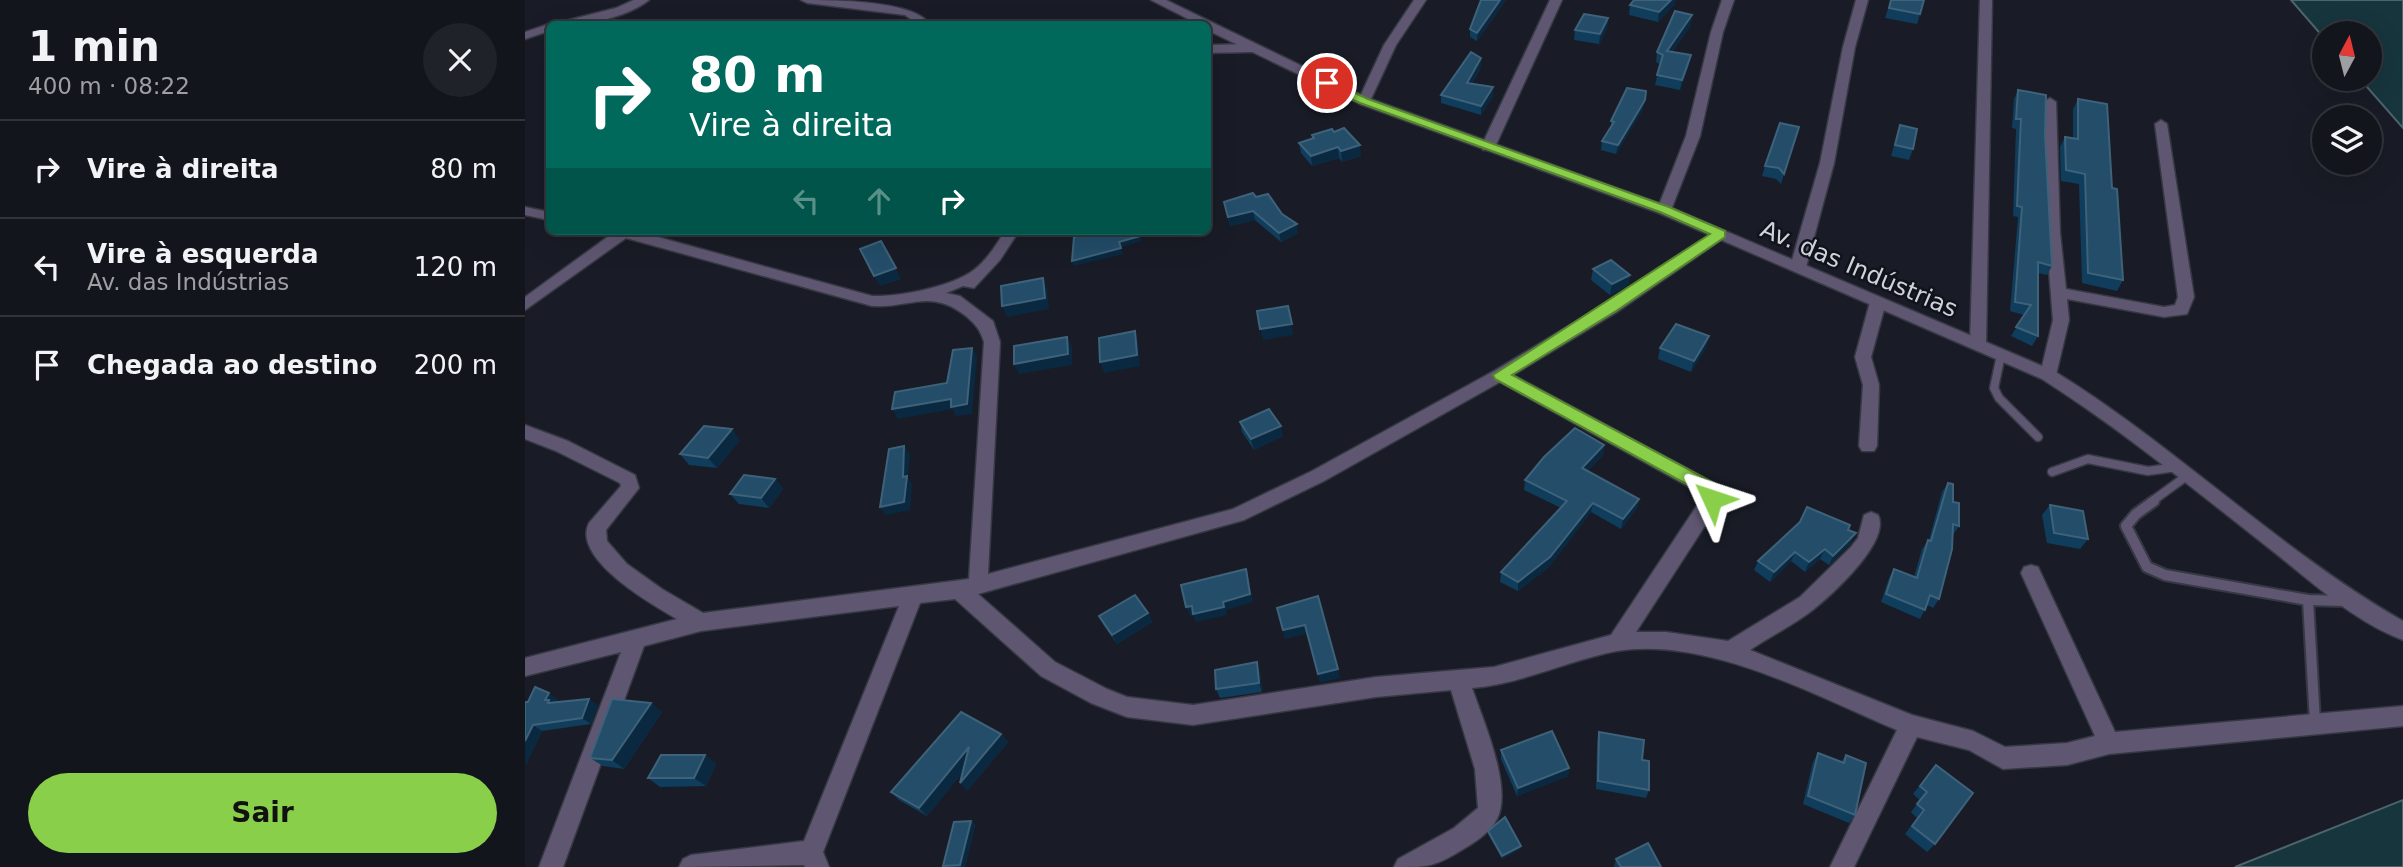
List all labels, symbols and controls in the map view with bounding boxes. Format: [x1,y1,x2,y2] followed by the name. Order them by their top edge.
[2312,21,2382,91] north arrow
[2312,21,2382,175] map controls
[28,22,160,71] text: 1 min
[423,23,497,97] button: close
[689,47,825,104] text: 80 m
[574,49,665,140] icon: right
[1297,53,1357,113] pin
[1308,64,1346,102] icon: arrive
[28,73,190,99] text: 400 m · 08:22
[2312,105,2382,175] button: layers
[689,106,894,144] text: Vire à direita
[28,150,66,188] icon: right
[87,154,279,184] text: Vire à direita
[430,154,497,184] text: 80 m
[787,182,825,220] icon: left
[860,182,898,220] icon: ahead
[933,182,971,220] icon: right
[1756,215,1962,323] street label: Av. das Indústrias
[87,239,319,269] text: Vire à esquerda
[28,248,66,286] icon: left
[414,252,497,282] text: 120 m
[87,269,289,295] text: Av. das Indústrias
[28,346,66,384] icon: arrive
[87,350,377,380] text: Chegada ao destino
[414,350,497,380] text: 200 m
[1675,462,1749,536] position arrow
[28,773,497,853] button: Sair

